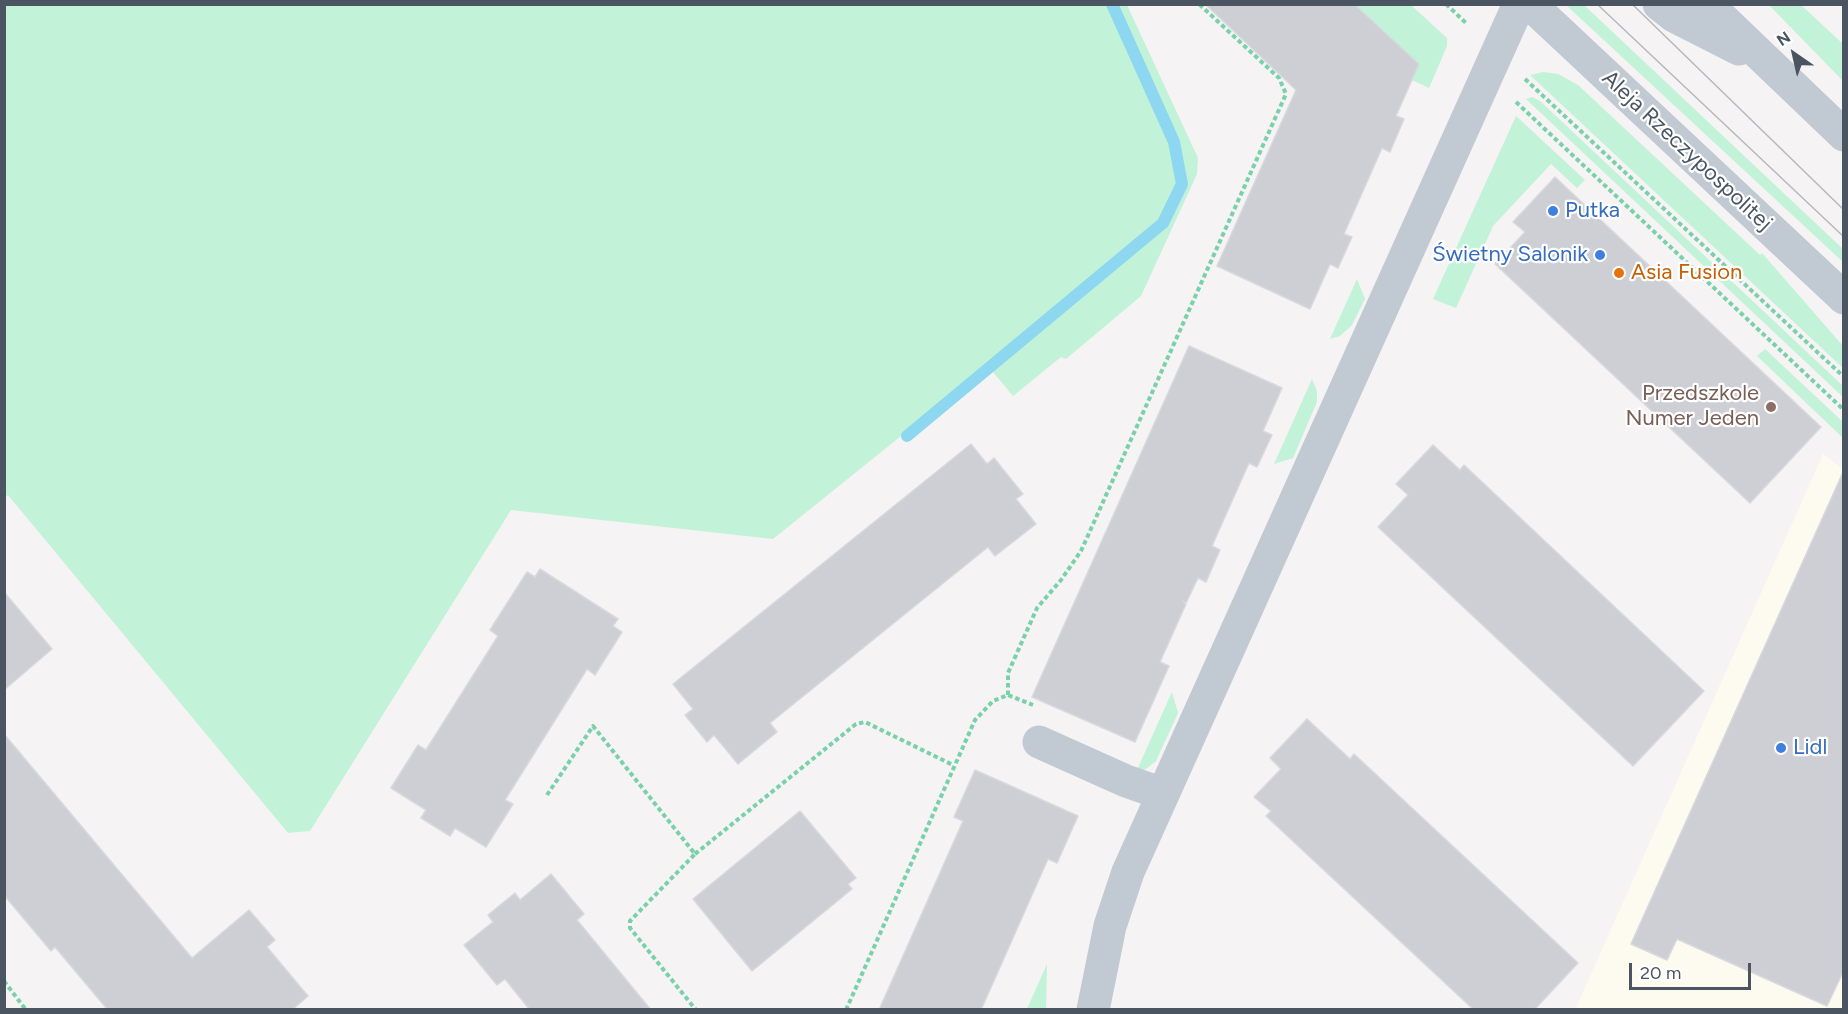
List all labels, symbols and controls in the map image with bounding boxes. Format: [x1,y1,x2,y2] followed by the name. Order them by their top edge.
[1764,24,1824,84] north arrow
[1773,27,1794,50] text: N
[1596,65,1778,237] street label: Aleja Rzeczypospolitej
[1565,198,1620,224] place label: Putka
[1546,204,1560,218] marker: Putka
[1432,242,1588,268] place label: Świetny Salonik
[1593,248,1607,262] marker: Świetny Salonik
[1631,260,1742,286] place label: Asia Fusion
[1612,266,1626,280] marker: Asia Fusion
[1626,381,1759,433] place label: Przedszkole Numer Jeden
[1764,400,1778,414] marker: Przedszkole Numer Jeden
[1793,735,1827,761] place label: Lidl
[1774,741,1788,755] marker: Lidl
[1632,951,1754,989] scale bar
[1640,962,1681,984] text: 20 m

